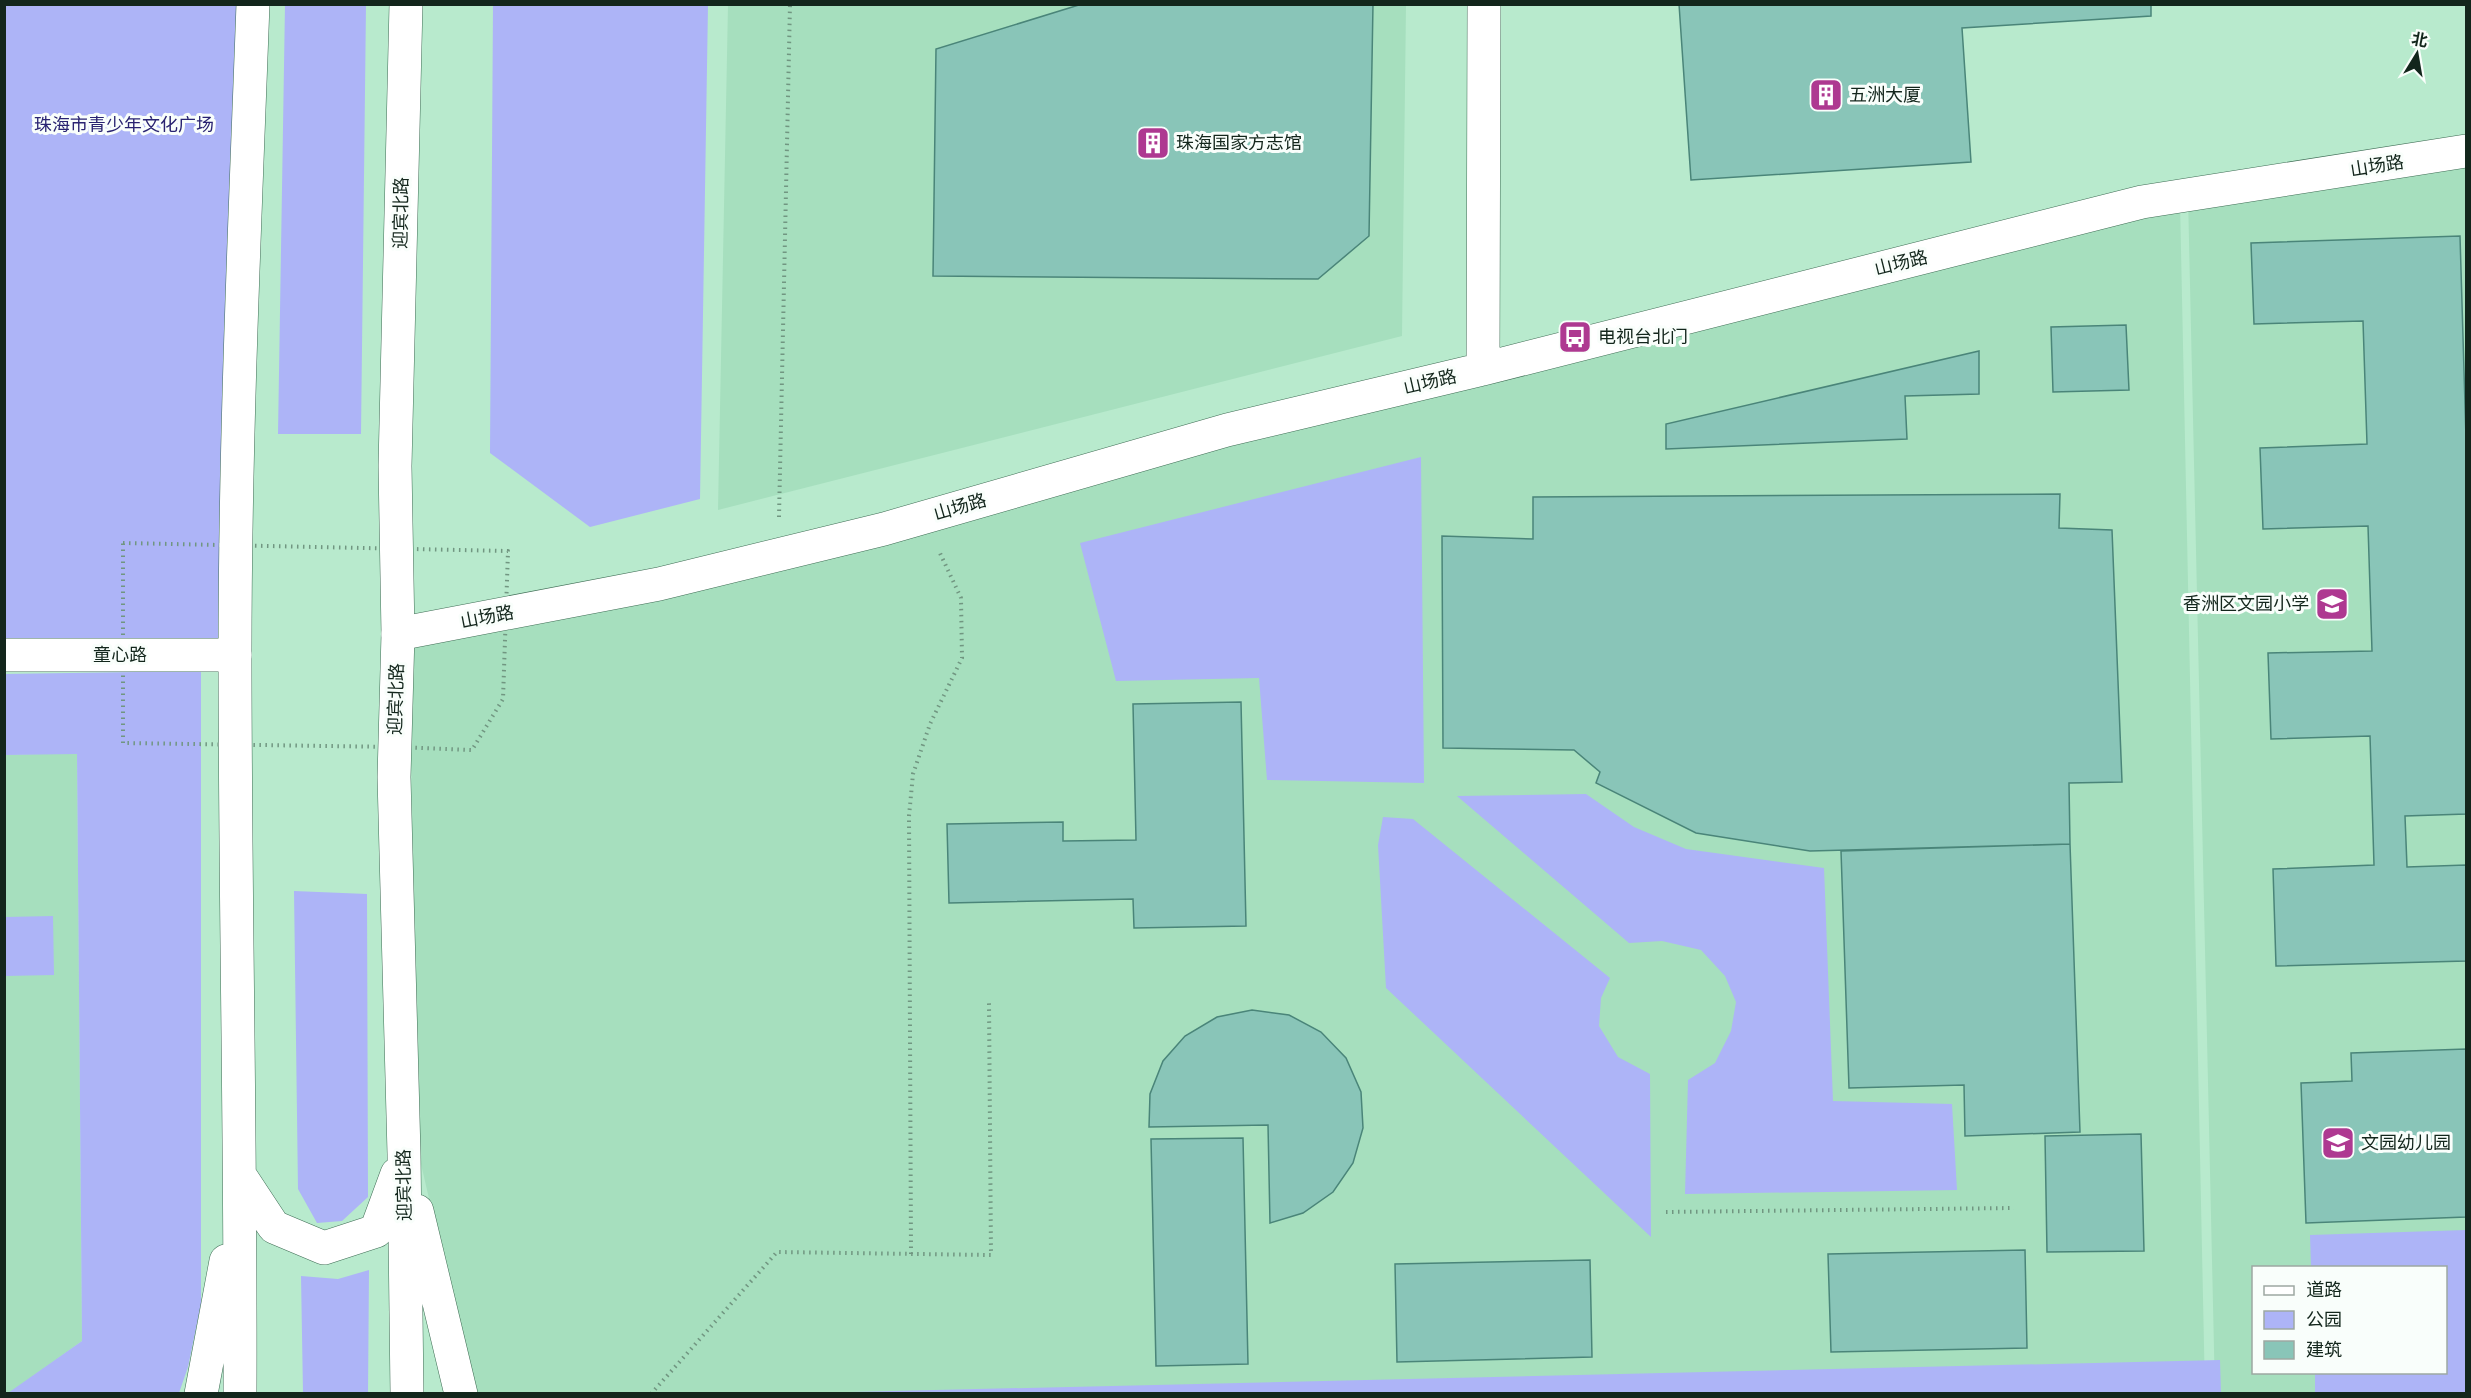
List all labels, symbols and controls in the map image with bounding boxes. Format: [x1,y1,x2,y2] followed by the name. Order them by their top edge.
[2387,24,2447,84] north arrow
[2410,29,2429,51] text: 北
[1808,77,1844,113] building icon: 五洲大厦
[1849,84,1921,105] place label: 五洲大厦
[34,114,214,135] park label: 珠海市青少年文化广场
[1135,125,1171,161] building icon: 珠海国家方志馆
[1176,132,1302,153] place label: 珠海国家方志馆
[2349,151,2405,180] street label: 山场路
[389,177,412,249] street label: 迎宾北路
[1872,246,1930,279] street label: 山场路
[1557,319,1593,355] bus stop icon: 电视台北门
[1598,326,1688,347] place label: 电视台北门
[1401,365,1459,398] street label: 山场路
[931,489,989,524] street label: 山场路
[2314,586,2350,622] school or university icon: 香洲区文园小学
[2183,593,2309,614] place label: 香洲区文园小学
[458,601,515,632] street label: 山场路
[93,644,147,665] street label: 童心路
[384,663,407,735] street label: 迎宾北路
[2320,1125,2356,1161] school or university icon: 文园幼儿园
[2361,1132,2451,1153] place label: 文园幼儿园
[392,1149,415,1221] street label: 迎宾北路
[2252,1266,2447,1374] legend
[2306,1279,2342,1300] text: 道路
[2306,1309,2342,1330] text: 公园
[2306,1339,2342,1360] text: 建筑

